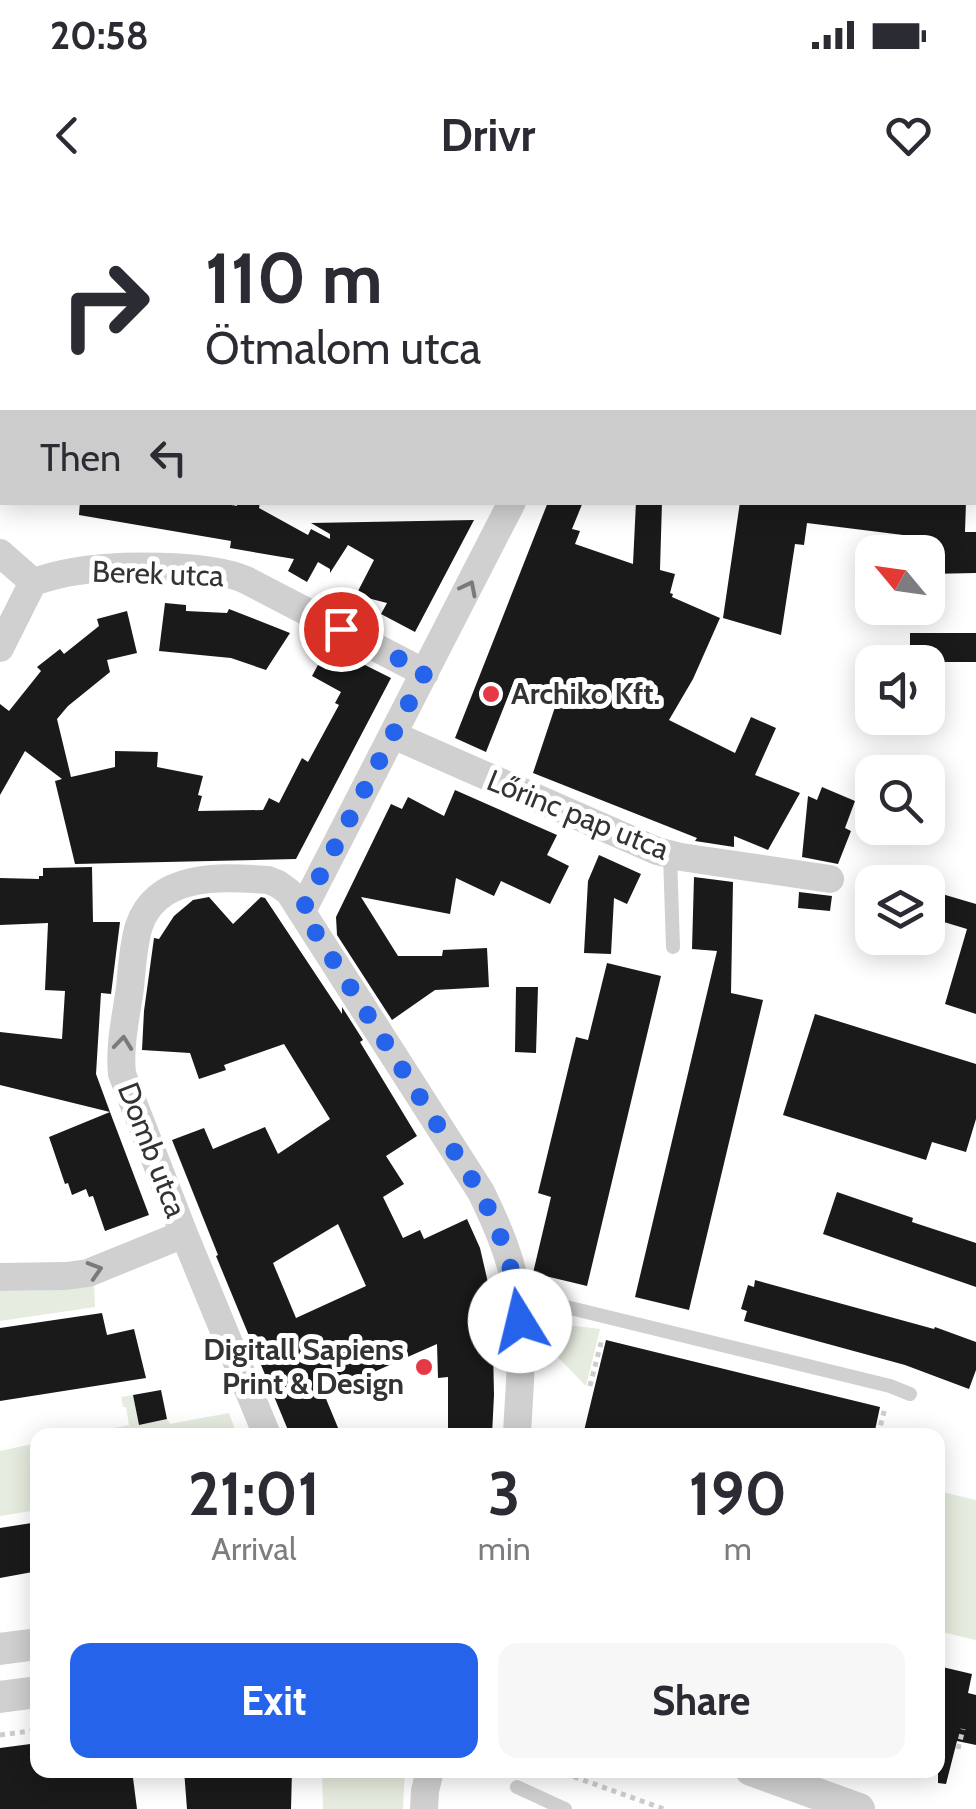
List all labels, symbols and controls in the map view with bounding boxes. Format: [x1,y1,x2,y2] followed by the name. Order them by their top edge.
[50,12,149,59] text: 20:58
[40,108,95,163] icon: back
[441,108,535,162] text: Drivr
[881,108,936,163] icon: heart
[205,235,383,321] text: 110 m
[40,240,170,370] icon: right
[205,321,481,375] text: Ötmalom utca
[141,430,196,485] icon: left
[40,434,121,481] text: Then
[855,535,945,625] north arrow
[855,535,945,955] map controls
[92,553,225,594] street label: Berek utca
[457,580,476,598] one-way arrow
[299,587,384,672] pin
[314,602,369,657] icon: arrive
[855,645,945,735] button: sound
[511,675,660,712] place label: Archiko Kft.
[480,683,502,705] marker: Archiko Kft.
[855,755,945,845] button: search
[482,761,675,868] street label: Lőrinc pap utca
[855,865,945,955] button: layers
[112,1035,133,1051] one-way arrow
[110,1077,195,1223] street label: Domb utca
[86,1261,103,1282] one-way arrow
[468,1269,572,1373] position arrow
[203,1331,404,1402] place label: Digitall Sapiens Print & Design
[413,1356,435,1378] marker: Digitall Sapiens Print & Design
[188,1457,320,1530] text: 21:01
[488,1457,520,1530] text: 3
[689,1457,787,1530] text: 190
[211,1529,297,1568] text: Arrival
[478,1529,531,1568] text: min
[724,1529,752,1568] text: m
[70,1643,478,1758] button: Exit
[498,1643,905,1758] button: Share

